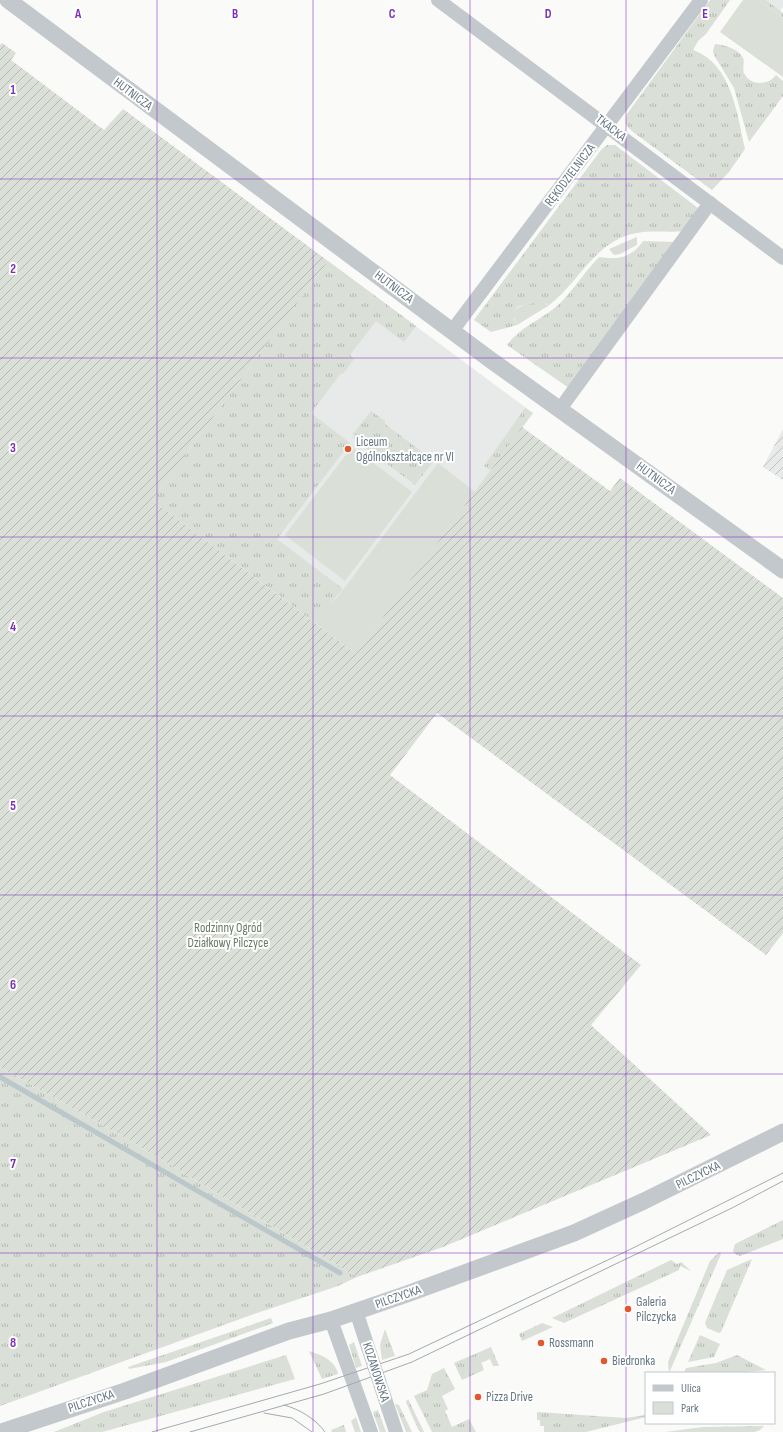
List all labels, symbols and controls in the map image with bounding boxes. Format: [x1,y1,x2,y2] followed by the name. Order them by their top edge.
[74,6,82,22] text: A
[232,6,238,22] text: B
[389,6,396,22] text: C
[545,6,552,22] text: D
[702,6,708,22] text: E
[110,74,156,114] street label: HUTNICZA
[10,82,16,98] text: 1
[593,111,630,145] street label: TKACKA
[541,140,599,210] street label: RĘKODZIELNICZA
[10,261,16,277] text: 2
[371,267,417,307] street label: HUTNICZA
[356,434,454,465] place label: Liceum Ogólnokształcące nr VI
[10,440,16,456] text: 3
[343,444,353,454] marker: Liceum Ogólnokształcące nr VI
[633,458,679,498] street label: HUTNICZA
[10,619,16,635] text: 4
[10,798,16,814] text: 5
[188,920,268,951] park label: Rodzinny Ogród Działkowy Pilczyce
[10,977,16,993] text: 6
[10,1156,16,1172] text: 7
[673,1157,723,1193] street label: PILCZYCKA
[373,1282,423,1312] street label: PILCZYCKA
[636,1294,676,1325] place label: Galeria Pilczycka
[623,1304,633,1314] marker: Galeria Pilczycka
[10,1335,16,1351] text: 8
[549,1335,594,1351] place label: Rossmann
[536,1338,546,1348] marker: Rossmann
[359,1340,393,1404] street label: KOZANOWSKA
[612,1353,655,1369] place label: Biedronka
[599,1356,609,1366] marker: Biedronka
[645,1372,775,1424] legend
[681,1381,701,1396] text: Ulica
[66,1386,116,1416] street label: PILCZYCKA
[486,1389,533,1405] place label: Pizza Drive
[473,1392,483,1402] marker: Pizza Drive
[681,1401,699,1416] text: Park

